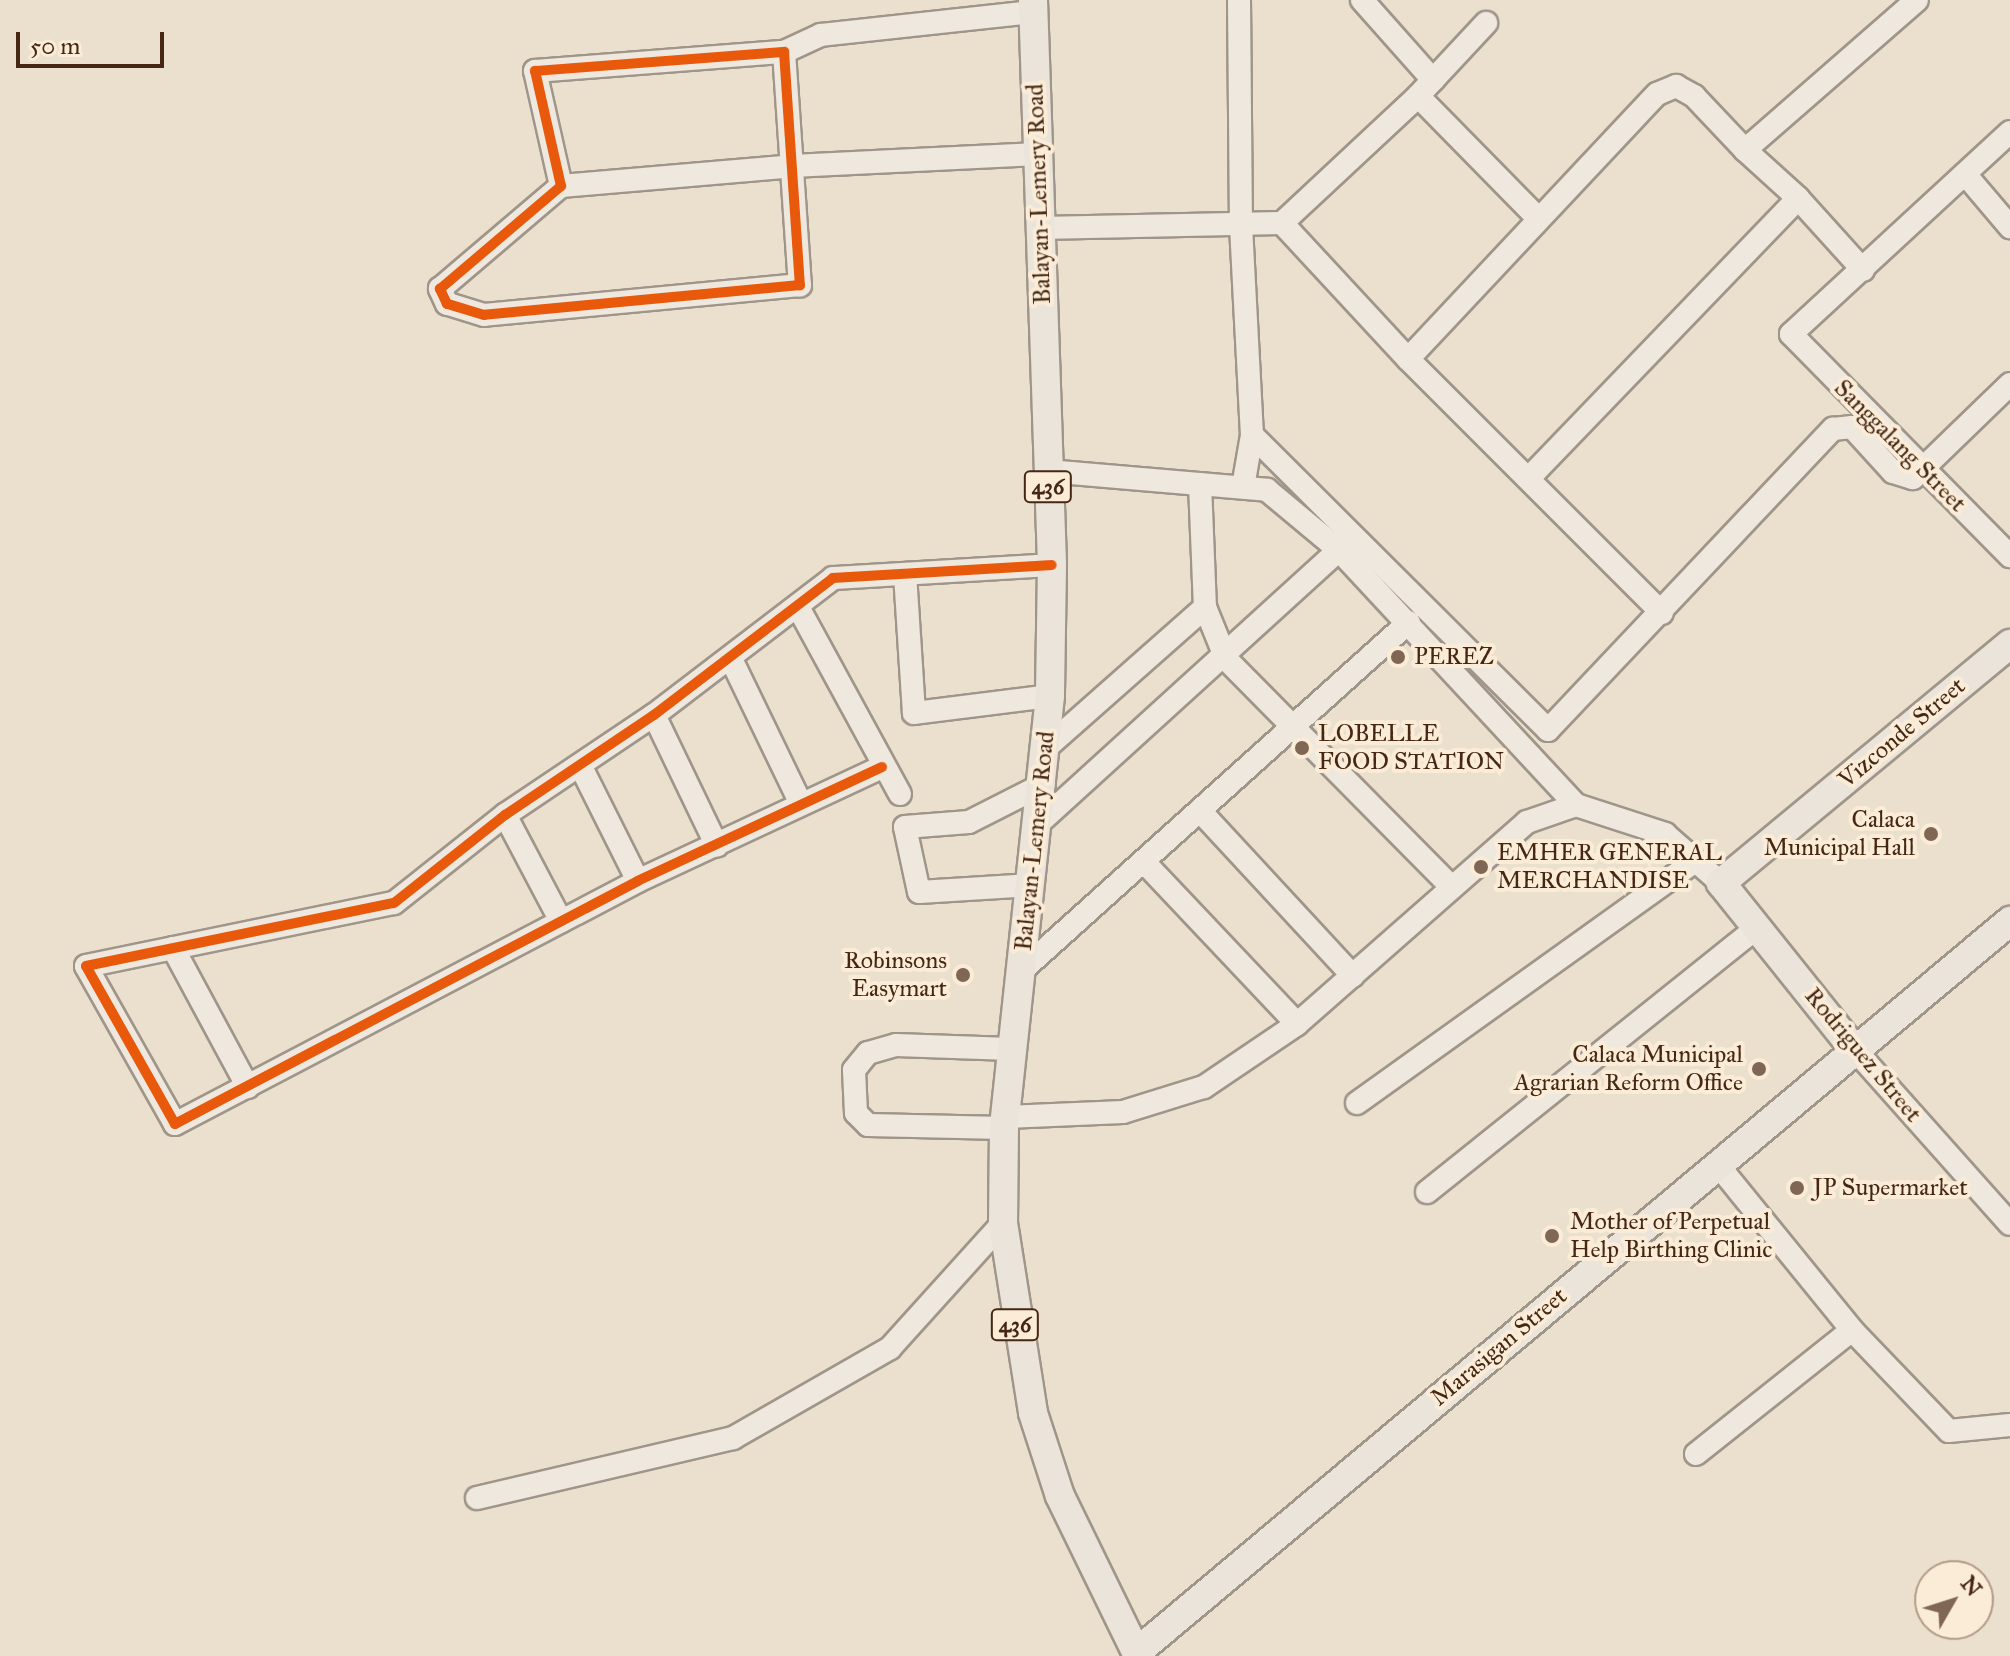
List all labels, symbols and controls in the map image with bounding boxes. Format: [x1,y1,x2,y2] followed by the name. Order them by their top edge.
[20,16,168,66] scale bar
[30,31,80,61] text: 50 m
[1021,83,1057,305] street label: Balayan-Lemery Road
[1828,374,1972,518] street label: Sanggalang Street
[1022,469,1074,505] road number: 436
[1414,643,1494,671] place label: PEREZ
[1389,648,1407,666] marker: PEREZ
[1833,672,1971,794] street label: Vizconde Street
[1318,720,1504,776] place label: LOBELLE FOOD STATION
[1009,730,1061,952] street label: Balayan-Lemery Road
[1293,739,1311,757] marker: LOBELLE FOOD STATION
[1764,806,1915,862] place label: Calaca Municipal Hall
[1922,825,1940,843] marker: Calaca Municipal Hall
[1497,839,1722,895] place label: EMHER GENERAL MERCHANDISE
[1472,858,1490,876] marker: EMHER GENERAL MERCHANDISE
[844,947,947,1003] place label: Robinsons Easymart
[954,966,972,984] marker: Robinsons Easymart
[1798,982,1928,1128] street label: Rodriguez Street
[1514,1041,1743,1097] place label: Calaca Municipal Agrarian Reform Office
[1750,1060,1768,1078] marker: Calaca Municipal Agrarian Reform Office
[1813,1174,1968,1202] place label: JP Supermarket
[1788,1179,1806,1197] marker: JP Supermarket
[1570,1208,1772,1264] place label: Mother of Perpetual Help Birthing Clinic
[1541,1225,1563,1247] marker: Mother of Perpetual Help Birthing Clinic
[1425,1282,1573,1412] street label: Marasigan Street
[989,1307,1041,1343] road number: 436
[1914,1560,1994,1640] north arrow
[1955,1570,1988,1602] text: N

